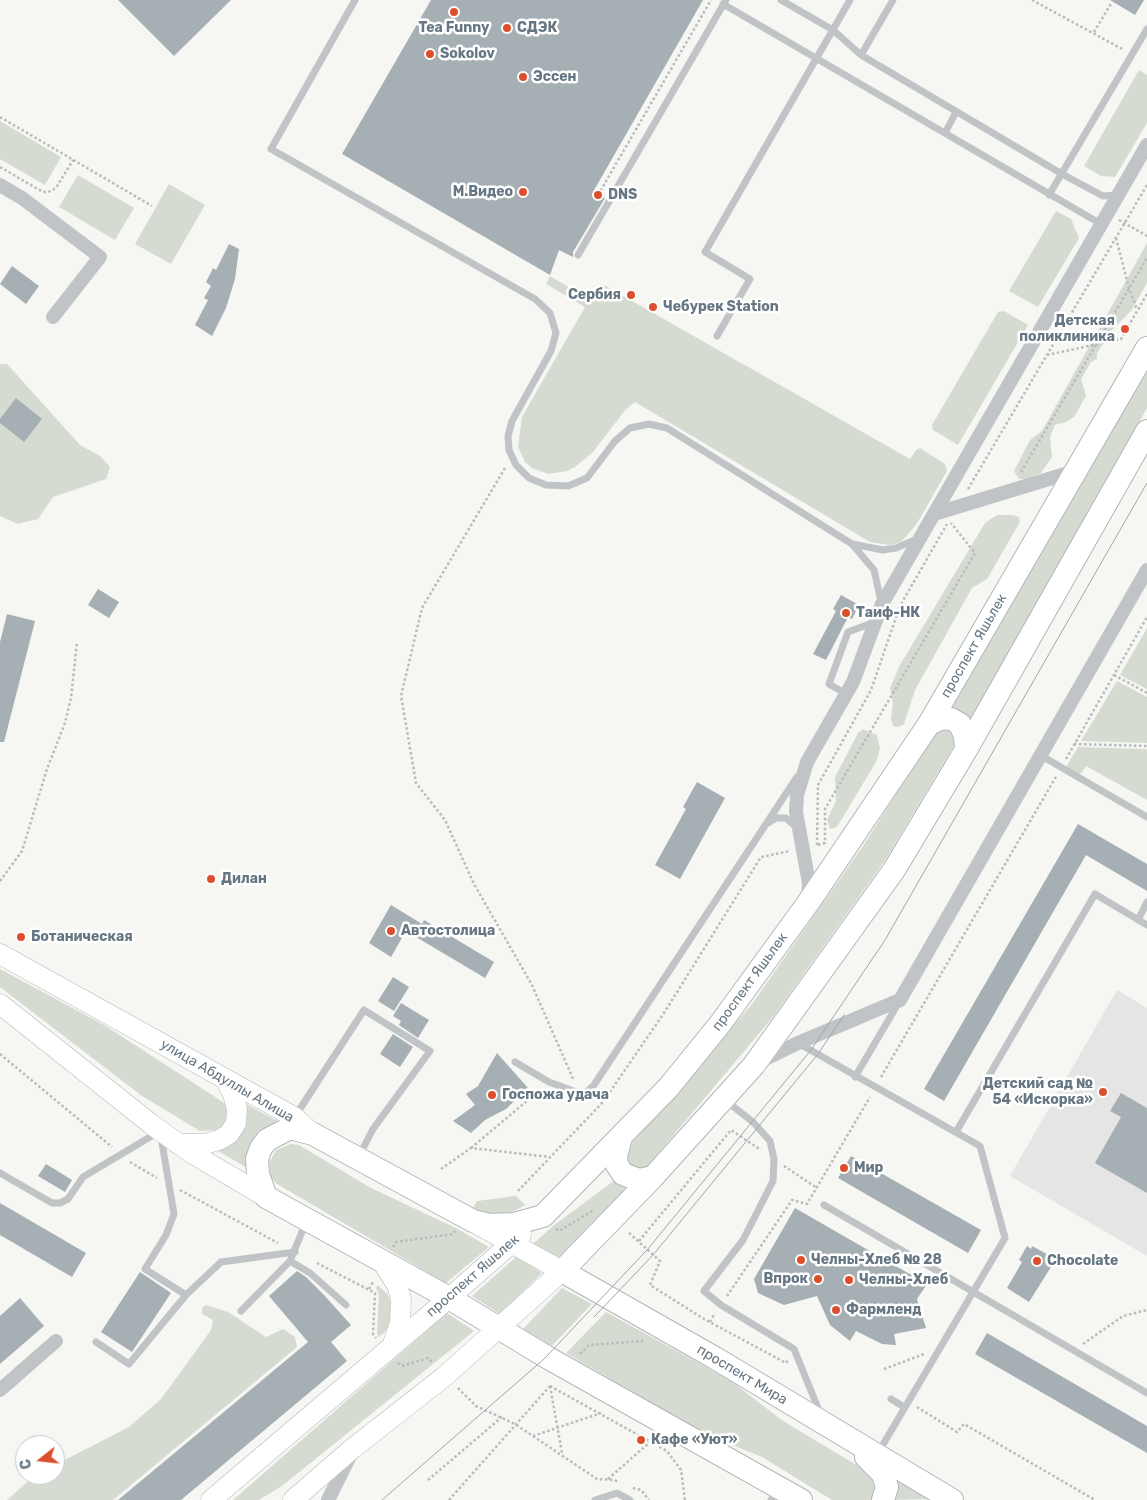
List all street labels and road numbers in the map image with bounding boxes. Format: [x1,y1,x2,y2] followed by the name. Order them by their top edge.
[937,591,1011,701] street label: проспект Яшьлек
[709,930,791,1034] street label: проспект Яшьлек
[157,1036,297,1126] street label: улица Абдуллы Алиша
[423,1231,523,1321] street label: проспект Яшьлек
[694,1341,790,1409] street label: проспект Мира

